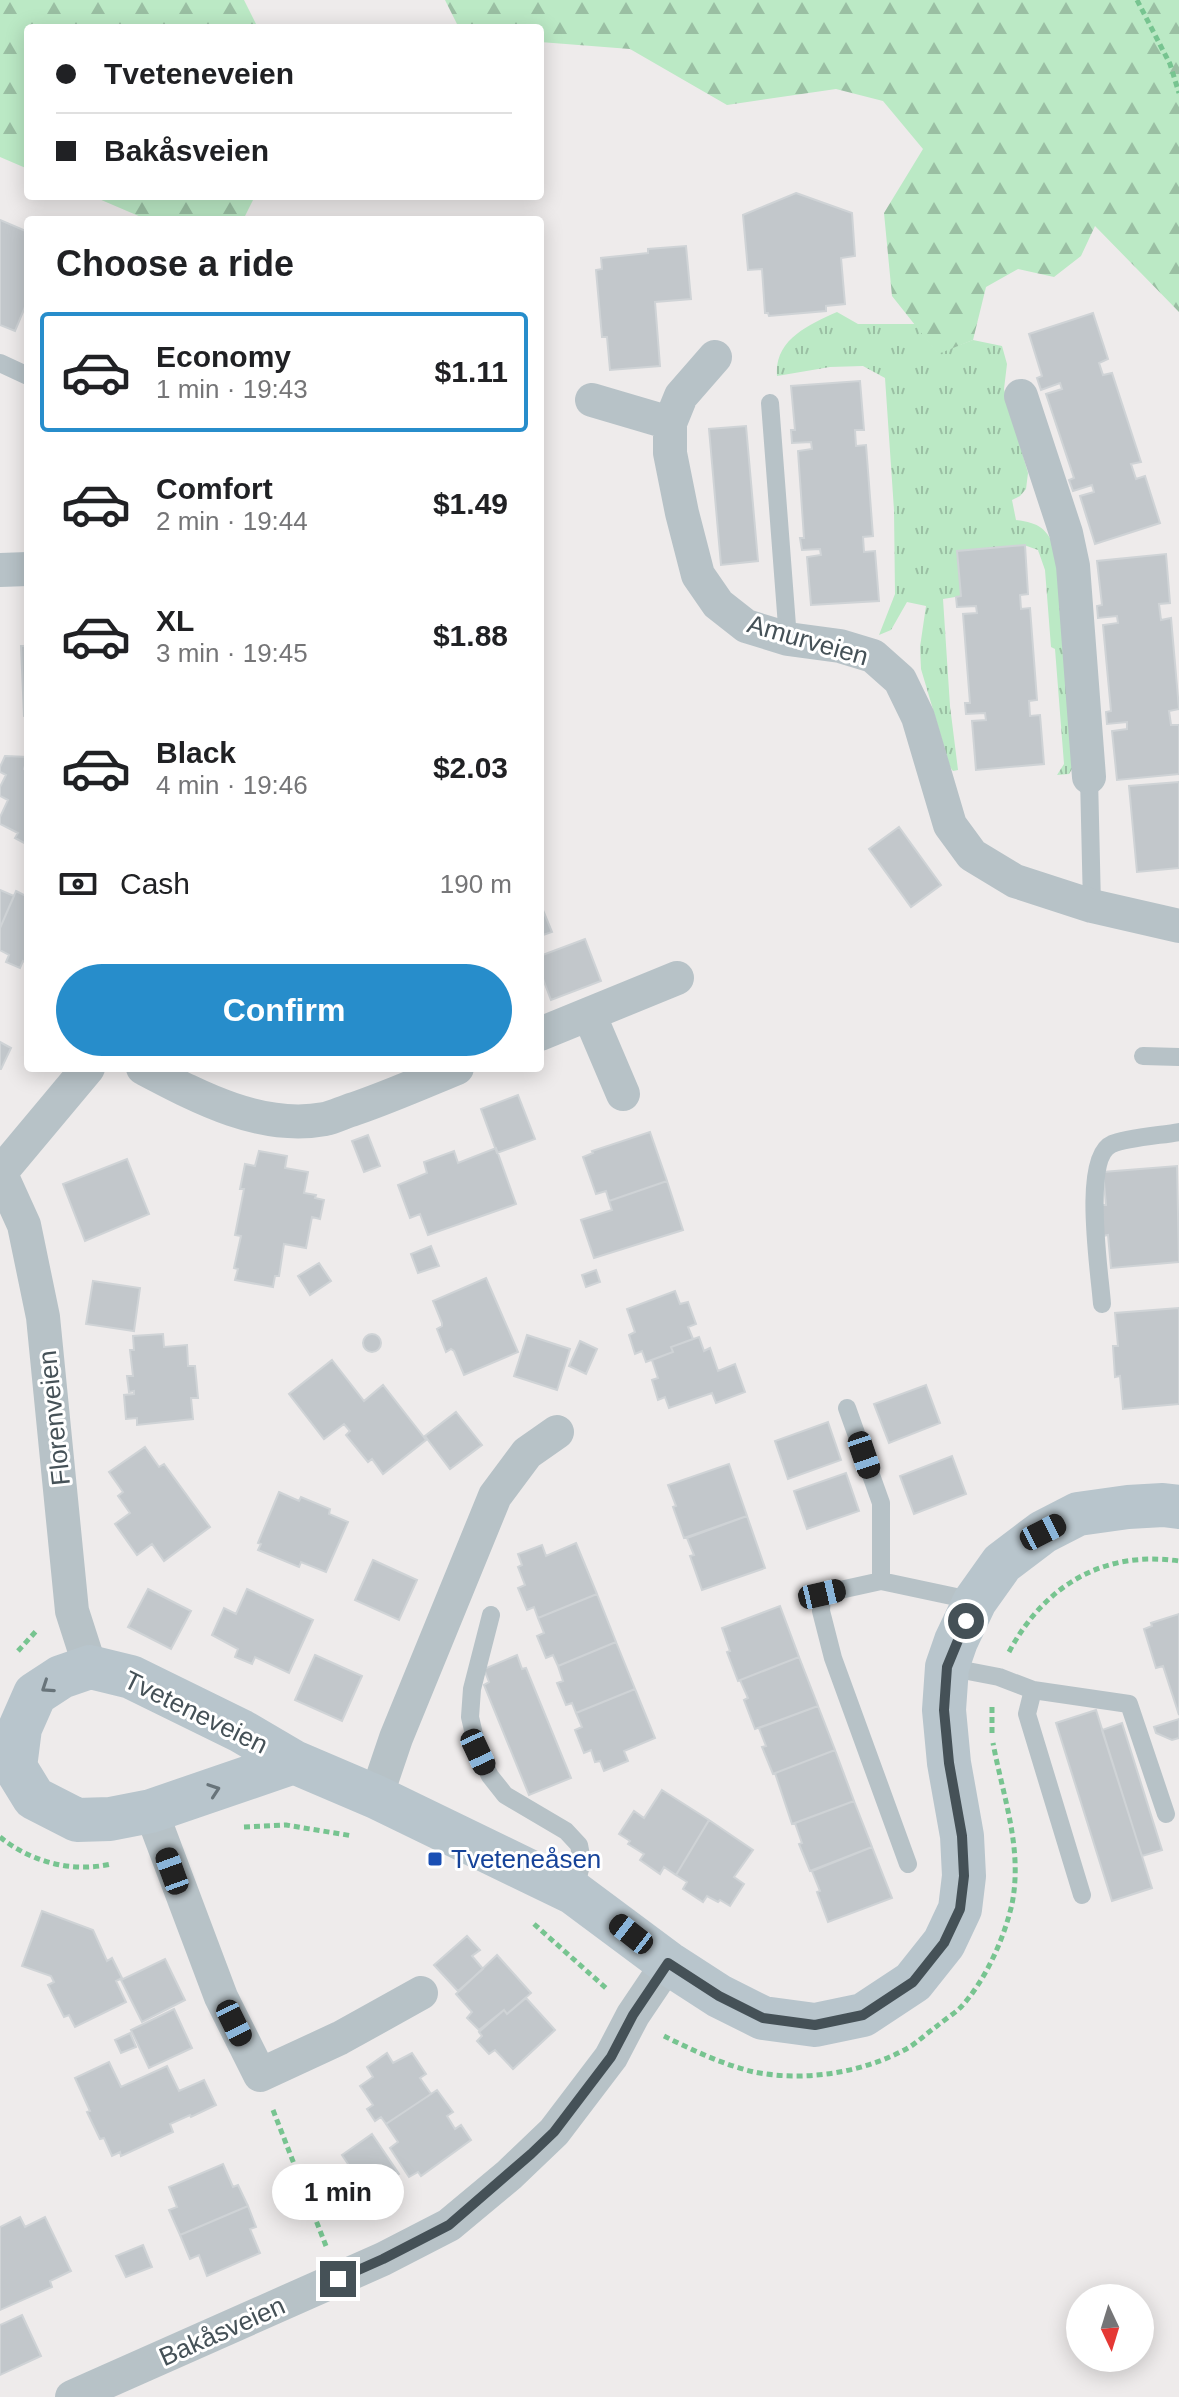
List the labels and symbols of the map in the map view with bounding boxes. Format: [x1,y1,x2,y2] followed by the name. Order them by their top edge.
[744,608,872,672] street label: Amurveien
[32,1349,76,1487] street label: Florenveien
[845,1428,883,1482] car
[1016,1510,1070,1554] car
[796,1577,848,1611] car
[948,1603,984,1639] route start
[119,1664,273,1760] street label: Tveteneveien
[41,1677,55,1692] one-way arrow
[457,1725,499,1779] car
[207,1783,221,1800] one-way arrow
[153,1844,191,1898] car
[451,1844,601,1874] place label: Tveteneåsen
[426,1850,444,1868] marker: Tveteneåsen
[605,1910,657,1958] car
[213,1996,255,2050] car
[272,2163,404,2219] callout: 1 min
[320,2261,356,2297] route end
[1066,2284,1154,2372] north arrow
[154,2290,290,2372] street label: Bakåsveien

